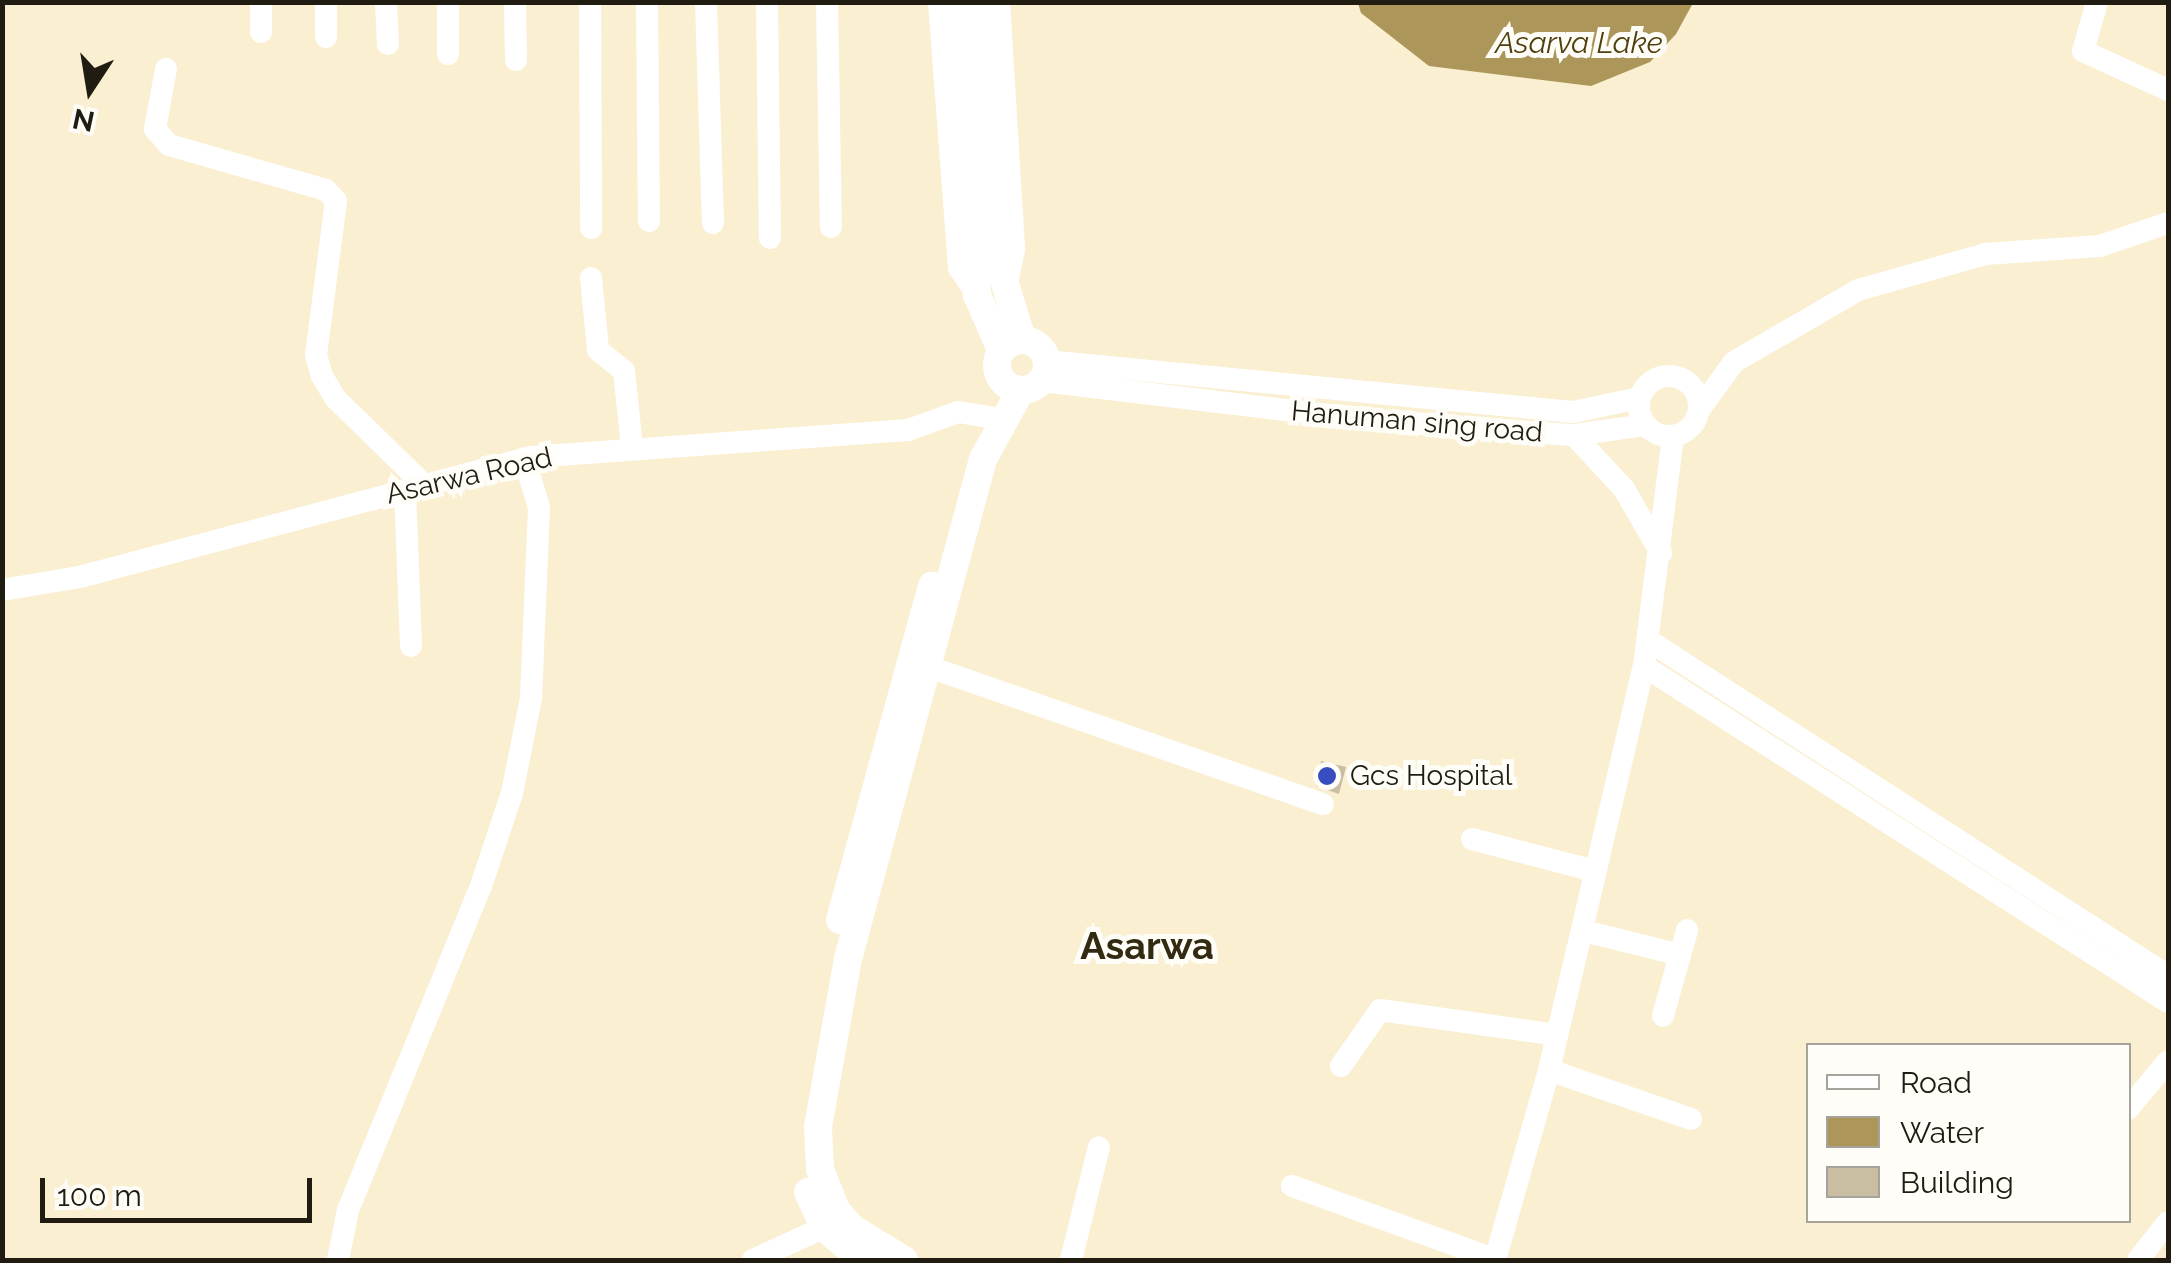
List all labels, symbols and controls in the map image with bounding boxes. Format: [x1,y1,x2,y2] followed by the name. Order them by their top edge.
[1495,25,1663,61] water label: Asarva Lake
[40,40,140,140] north arrow
[70,101,98,138] text: N
[1290,394,1544,450] street label: Hanuman sing road
[383,441,555,511] street label: Asarwa Road
[1350,759,1512,793] place label: Gcs Hospital
[1314,763,1340,789] marker: Gcs Hospital
[1080,923,1214,969] district label: Asarwa
[1806,1043,2131,1223] legend
[1900,1065,1972,1100] text: Road
[1900,1115,1984,1150] text: Water
[45,1158,318,1220] scale bar
[1900,1165,2014,1200] text: Building
[57,1178,142,1213] text: 100 m

